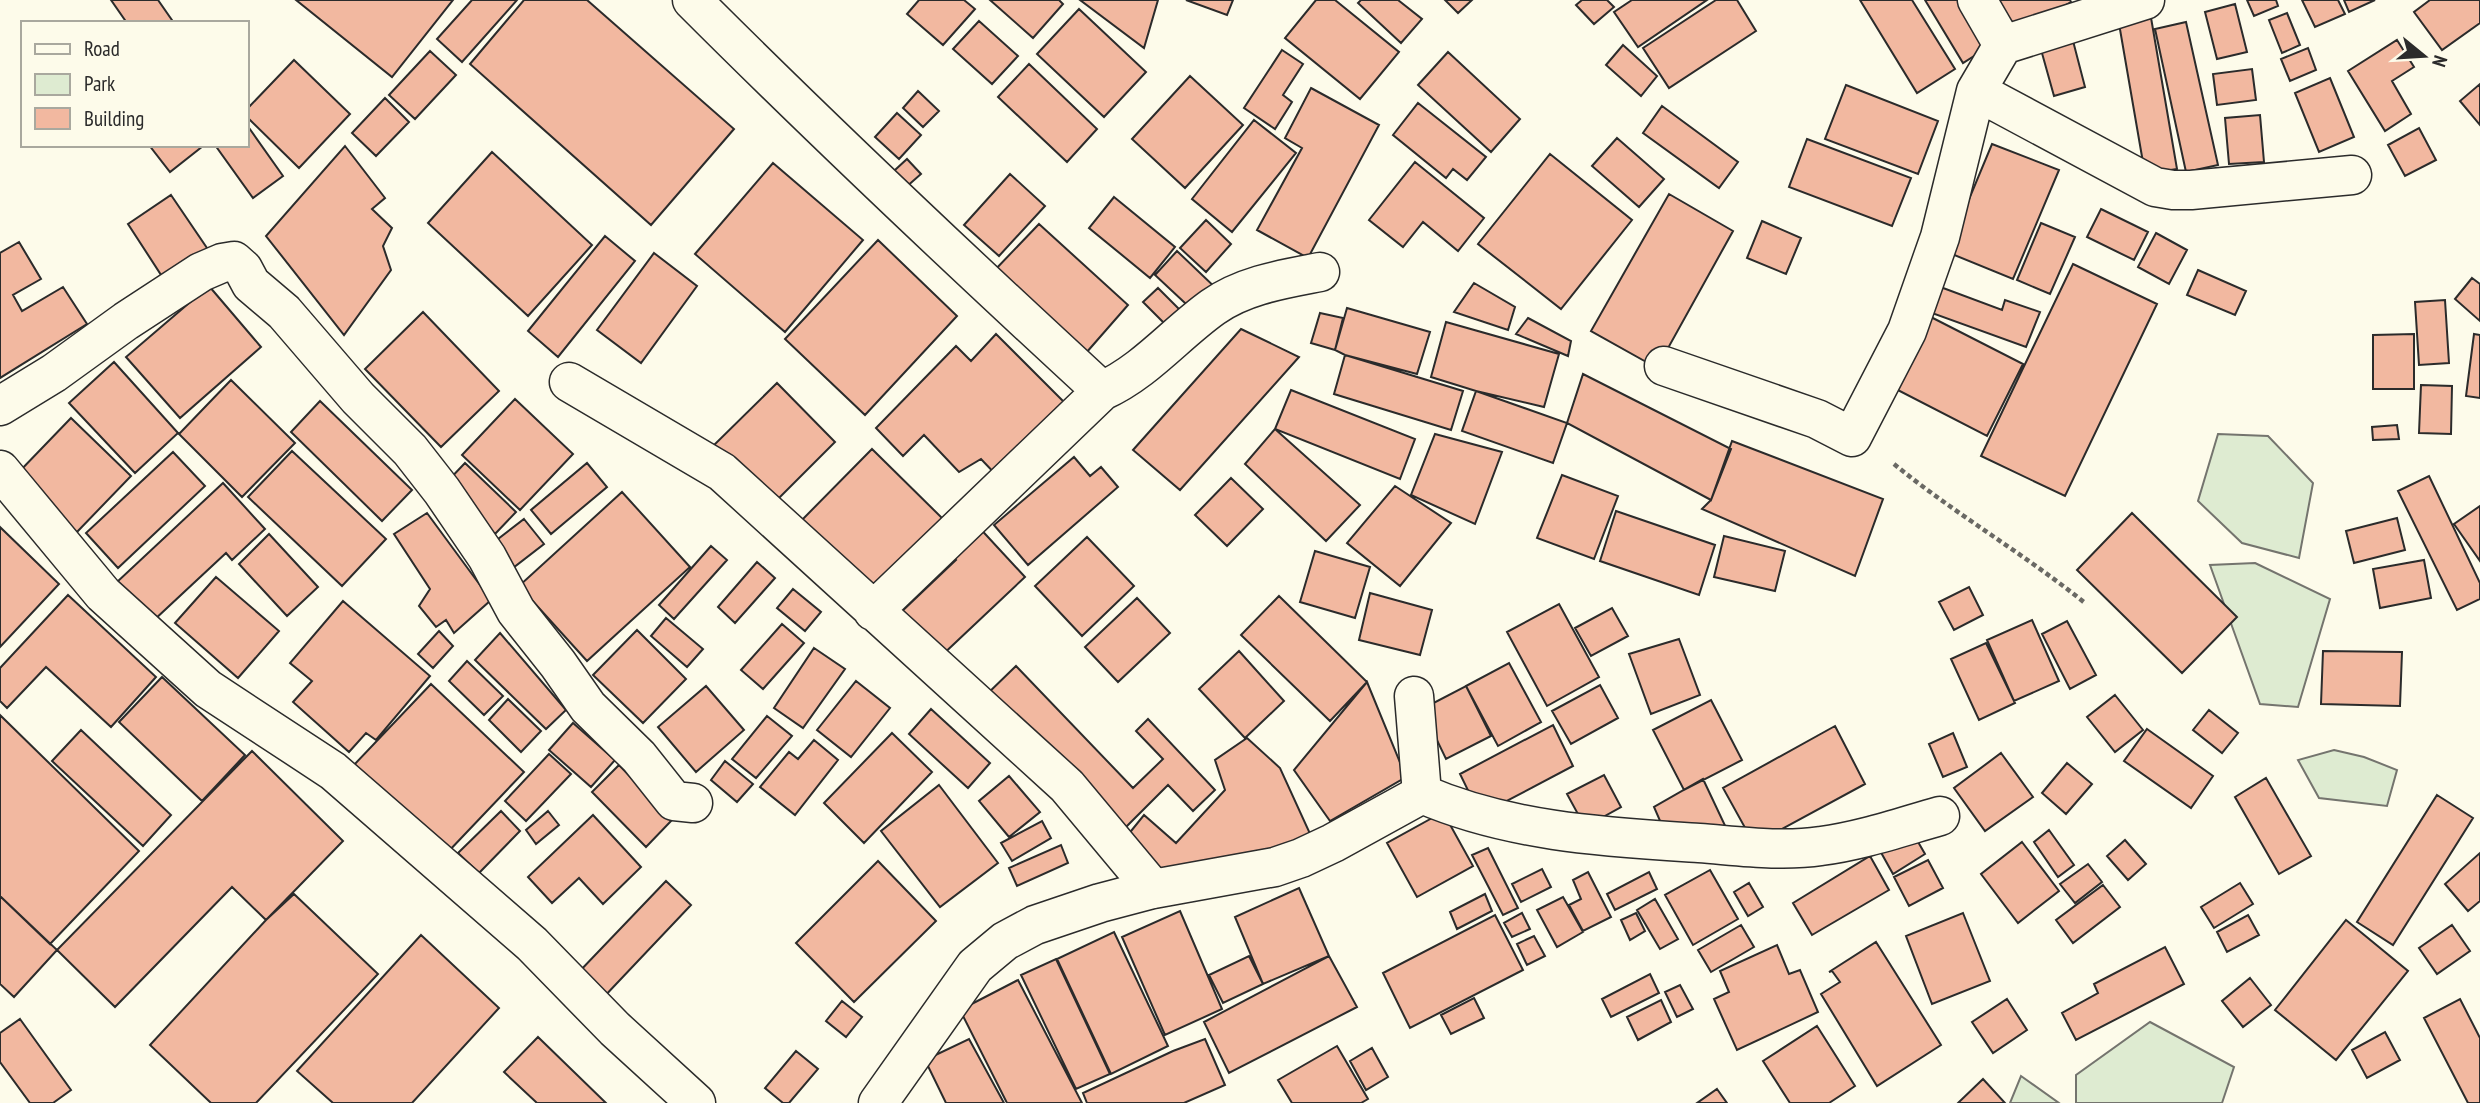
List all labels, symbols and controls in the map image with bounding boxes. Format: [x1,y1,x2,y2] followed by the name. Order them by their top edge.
[21,21,248,147] legend
[2389,21,2459,91] north arrow
[84,35,120,62] text: Road
[2427,53,2453,70] text: N
[84,70,115,97] text: Park
[84,105,144,132] text: Building

